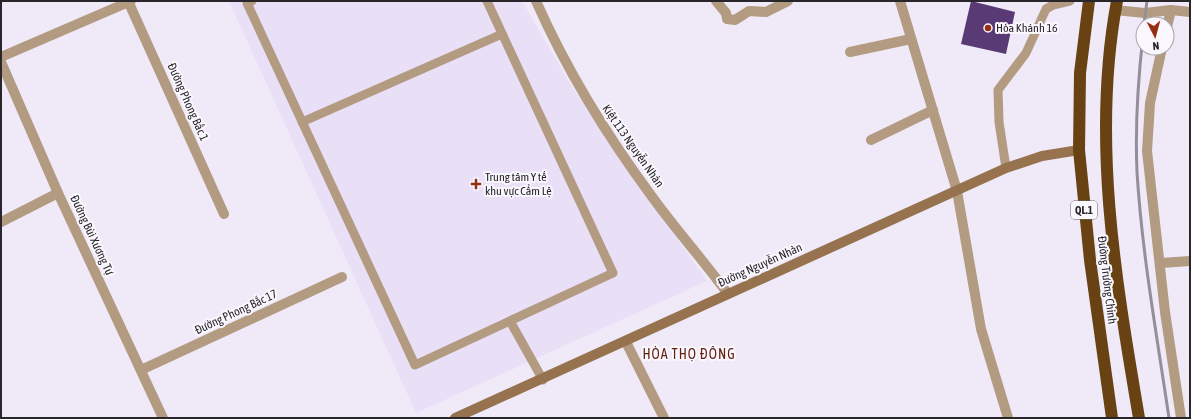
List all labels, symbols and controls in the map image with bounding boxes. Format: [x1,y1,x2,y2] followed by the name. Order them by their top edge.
[1135,16,1175,56] north arrow
[996,21,1058,35] place label: Hòa Khánh 16
[983,23,993,33] marker: Hòa Khánh 16
[1152,40,1160,52] text: N
[165,61,212,143] street label: Đường Phong Bắc 1
[599,102,667,190] street label: Kiệt 113 Nguyễn Nhàn
[485,170,552,198] place label: Trung tâm Y tế khu vực Cẩm Lệ
[470,178,482,190] marker: Trung tâm Y tế khu vực Cẩm Lệ
[67,193,117,277] street label: Đường Bùi Xương Tự
[1071,201,1097,219] road number: QL.1
[1095,235,1119,325] street label: Đường Trường Chinh
[716,240,804,290] street label: Đường Nguyễn Nhàn
[193,287,280,337] street label: Đường Phong Bắc 17
[642,346,736,362] district label: HÒA THỌ ĐÔNG

